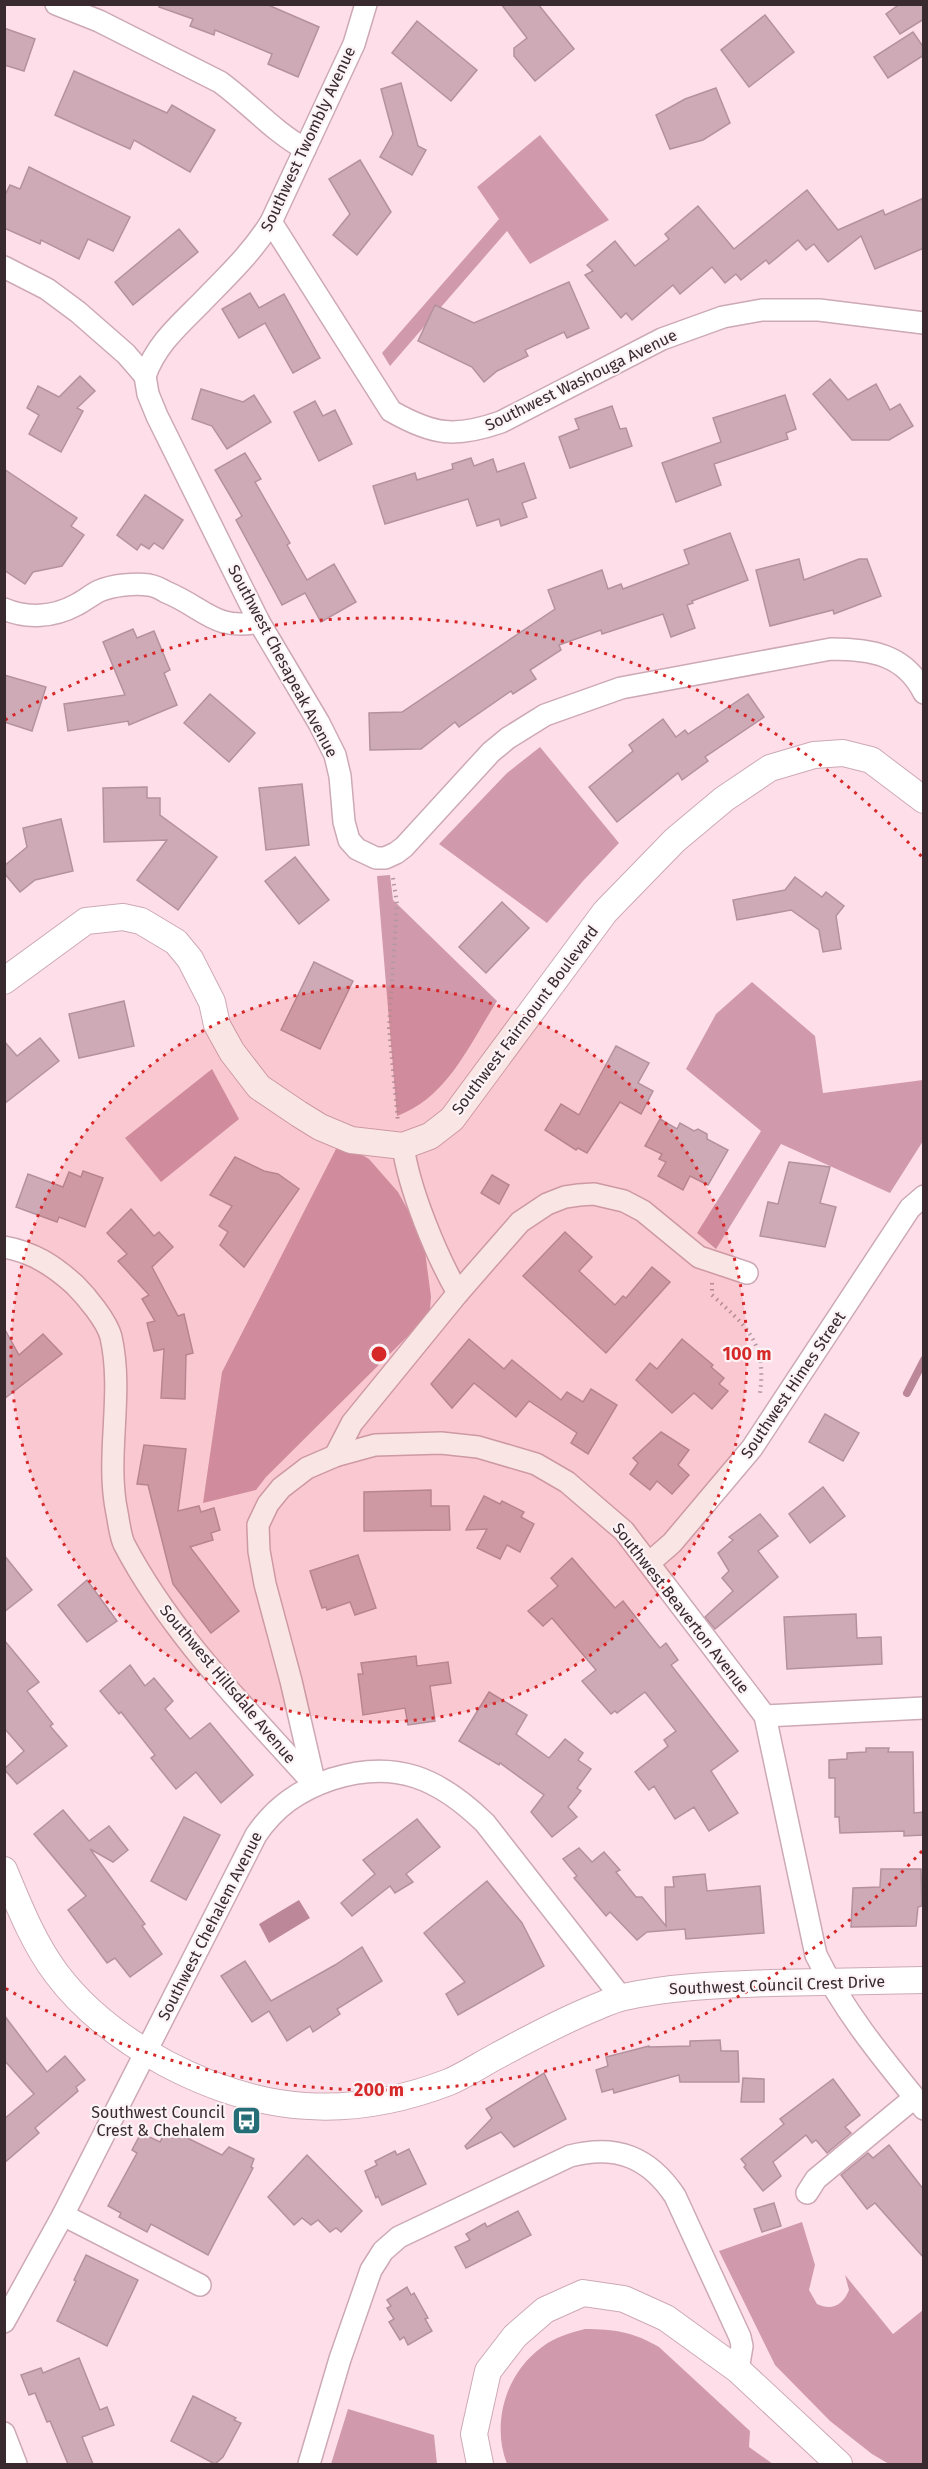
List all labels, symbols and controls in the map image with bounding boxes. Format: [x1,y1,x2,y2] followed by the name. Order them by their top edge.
[257,44,359,234] street label: Southwest Twombly Avenue
[482,325,680,435] street label: Southwest Washouga Avenue
[224,561,342,761] street label: Southwest Chesapeak Avenue
[448,922,602,1118] street label: Southwest Fairmount Boulevard
[737,1308,849,1462] street label: Southwest Himes Street
[723,1343,771,1365] text: 100 m
[369,1344,389,1364] centre of rings
[608,1519,754,1697] street label: Southwest Beaverton Avenue
[156,1601,300,1767] street label: Southwest Hillsdale Avenue
[154,1828,266,2024] street label: Southwest Chehalem Avenue
[669,1972,885,1998] street label: Southwest Council Crest Drive
[354,2079,404,2101] text: 200 m
[91,2103,225,2140] place label: Southwest Council Crest & Chehalem
[230,2105,262,2137] bus stop icon: Southwest Council Crest & Chehalem

